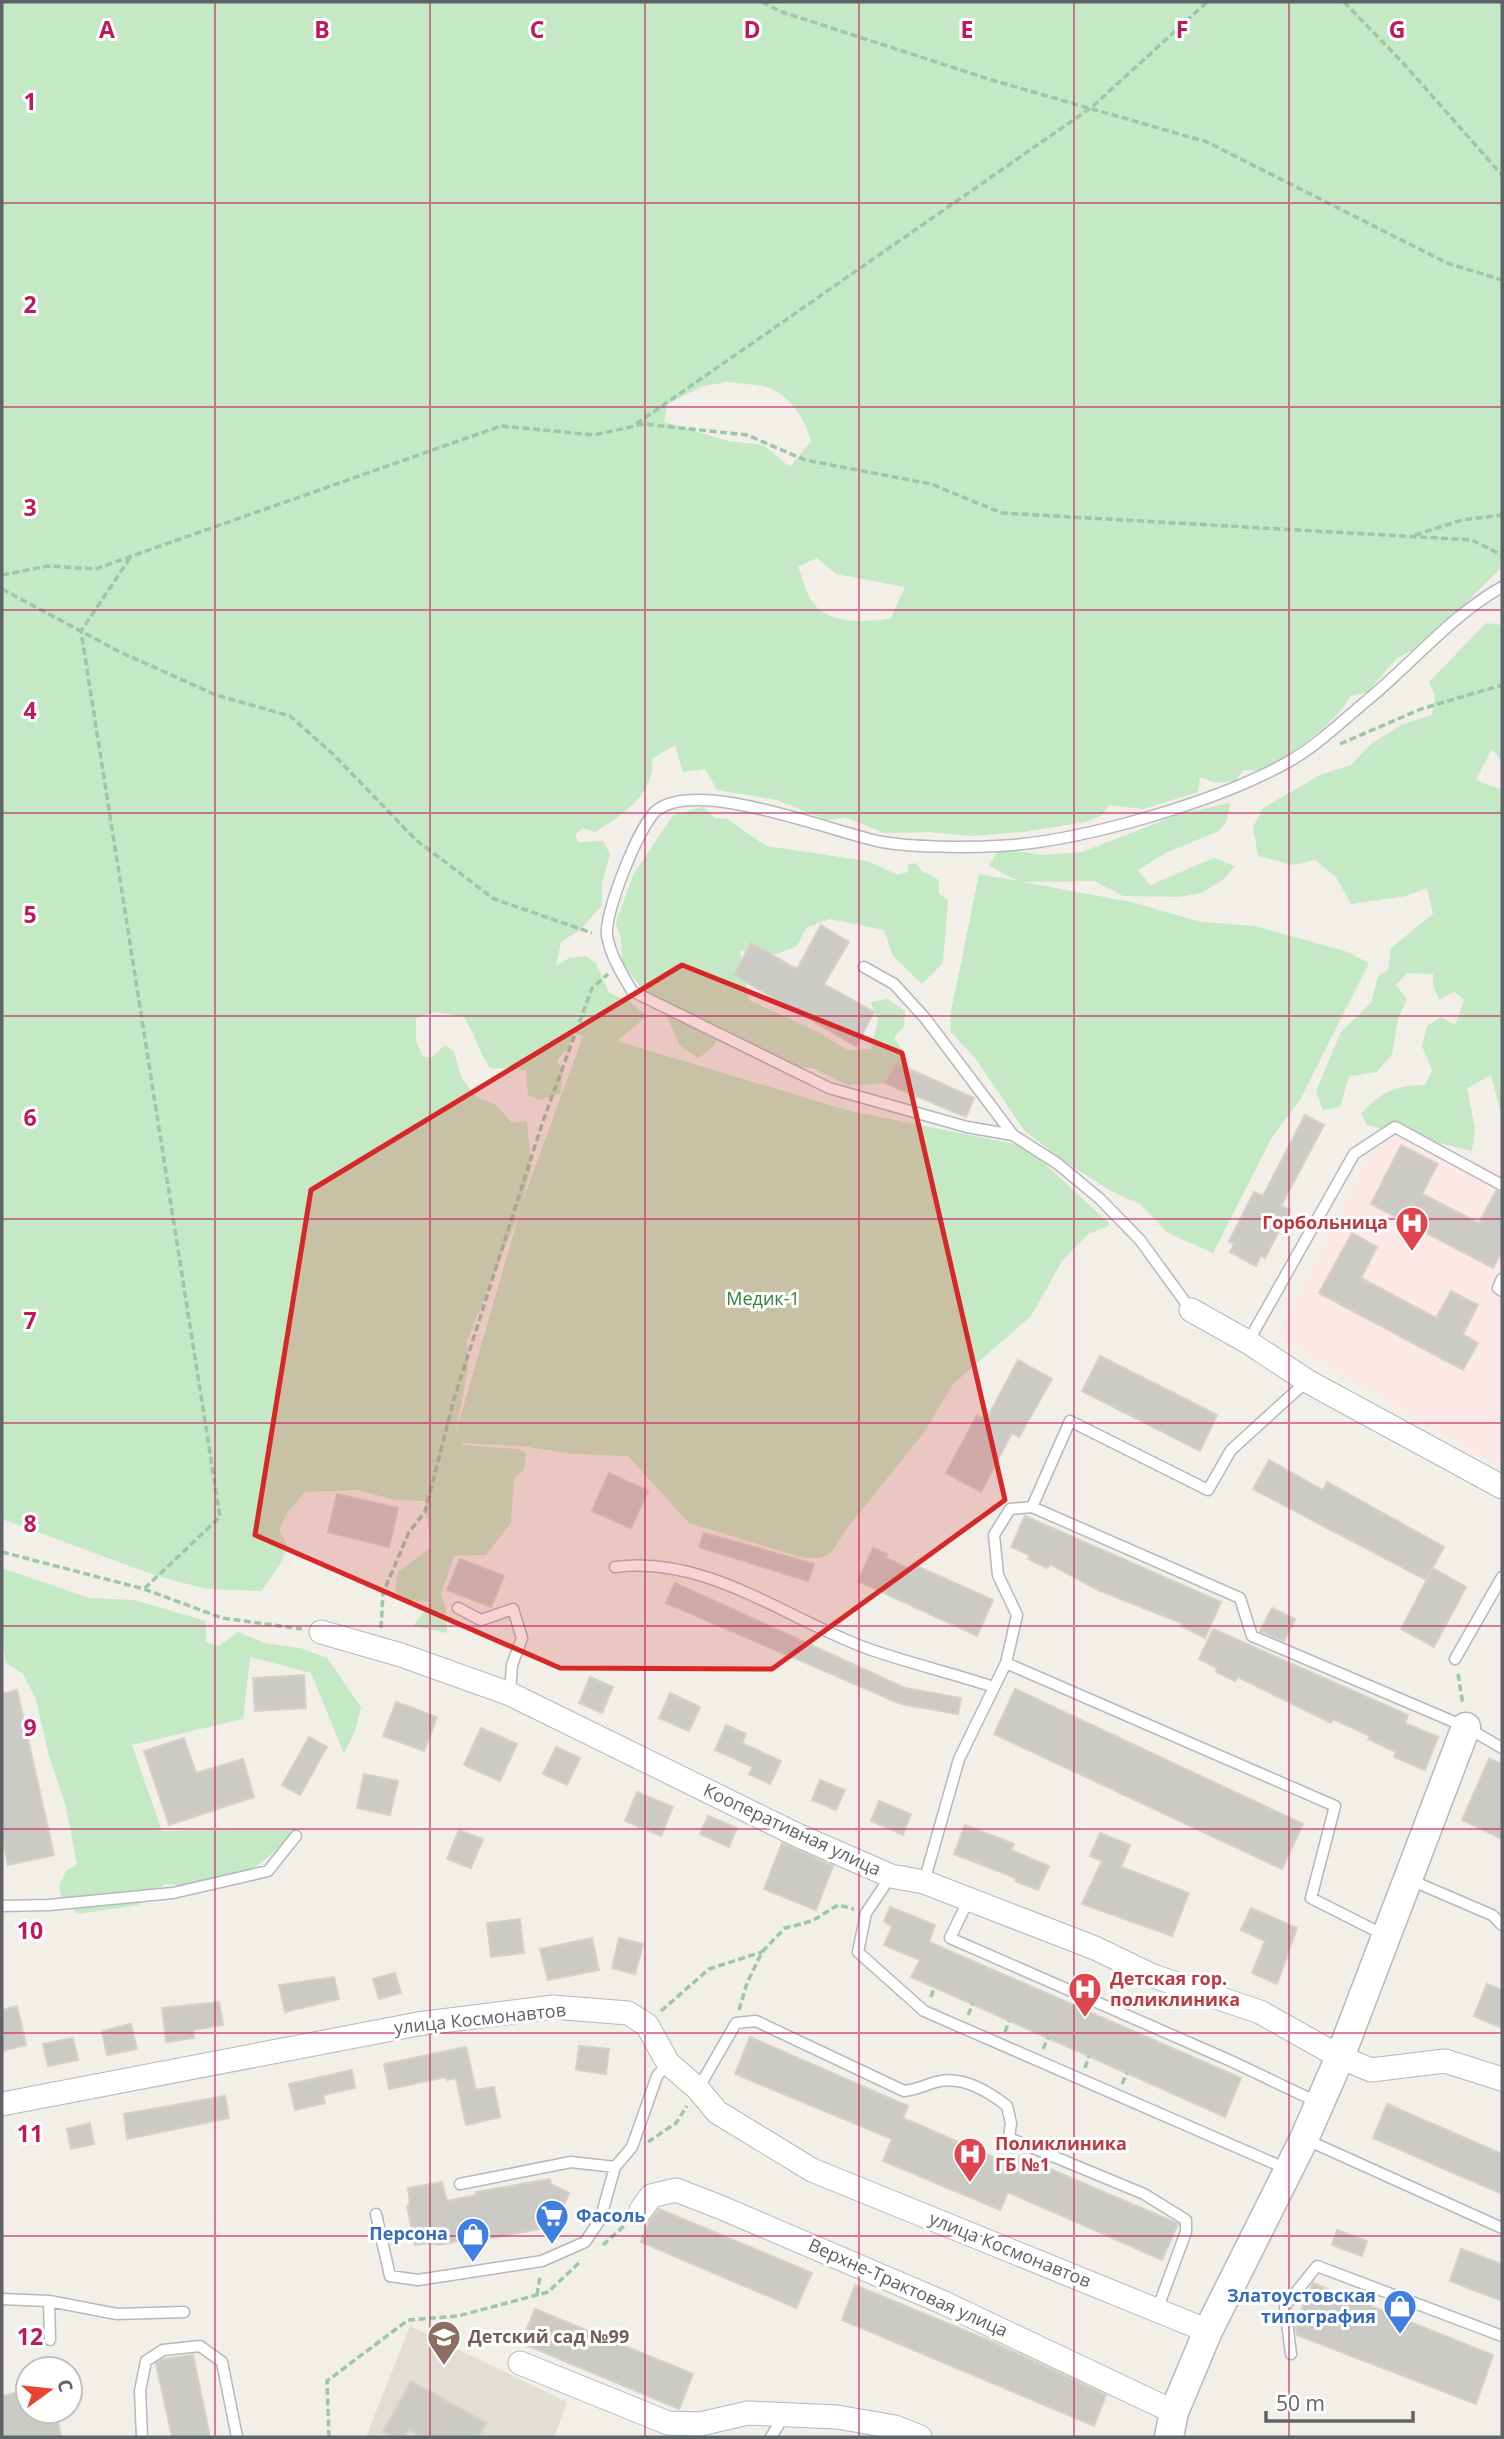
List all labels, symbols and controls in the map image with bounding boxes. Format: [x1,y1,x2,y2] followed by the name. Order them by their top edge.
[99,13,115,45] text: A
[314,13,330,45] text: B
[530,13,544,45] text: C
[743,13,761,45] text: D
[961,13,973,45] text: E
[1176,13,1188,45] text: F
[1389,13,1405,45] text: G
[23,85,37,117] text: 1
[23,288,37,320] text: 2
[23,491,37,523] text: 3
[23,694,37,726] text: 4
[23,898,37,930] text: 5
[23,1101,37,1133] text: 6
[1393,1204,1431,1253] hospital icon: Горбольница
[1262,1210,1388,1234] place label: Горбольница
[726,1286,800,1310] park label: Медик-1
[23,1304,37,1336] text: 7
[23,1507,37,1539] text: 8
[23,1711,37,1743] text: 9
[700,1777,885,1881] street label: Кооперативная улица
[17,1914,43,1946] text: 10
[1110,1966,1240,2011] place label: Детская гор. поликлиника
[1066,1970,1104,2019] hospital icon: Детская гор. поликлиника
[393,1997,567,2039] street label: улица Космонавтов
[17,2117,43,2149] text: 11
[995,2131,1127,2176] place label: Поликлиника ГБ №1
[951,2135,989,2184] hospital icon: Поликлиника ГБ №1
[533,2197,571,2246] supermarket icon: Фасоль
[576,2203,645,2227] place label: Фасоль
[926,2206,1095,2293] street label: улица Космонавтов
[454,2215,492,2264] shop icon: Персона
[369,2221,448,2245] place label: Персона
[805,2232,1012,2342] street label: Верхне-Трактовая улица
[1227,2283,1376,2328] place label: Златоустовская типография
[1381,2287,1419,2336] shop icon: Златоустовская типография
[425,2318,463,2367] school or university icon: Детский сад №99
[17,2320,43,2352] text: 12
[468,2324,629,2348] place label: Детский сад №99
[14,2355,84,2425] north arrow
[51,2376,80,2395] text: С
[1266,2380,1413,2424] scale bar
[1276,2389,1325,2417] text: 50 m

